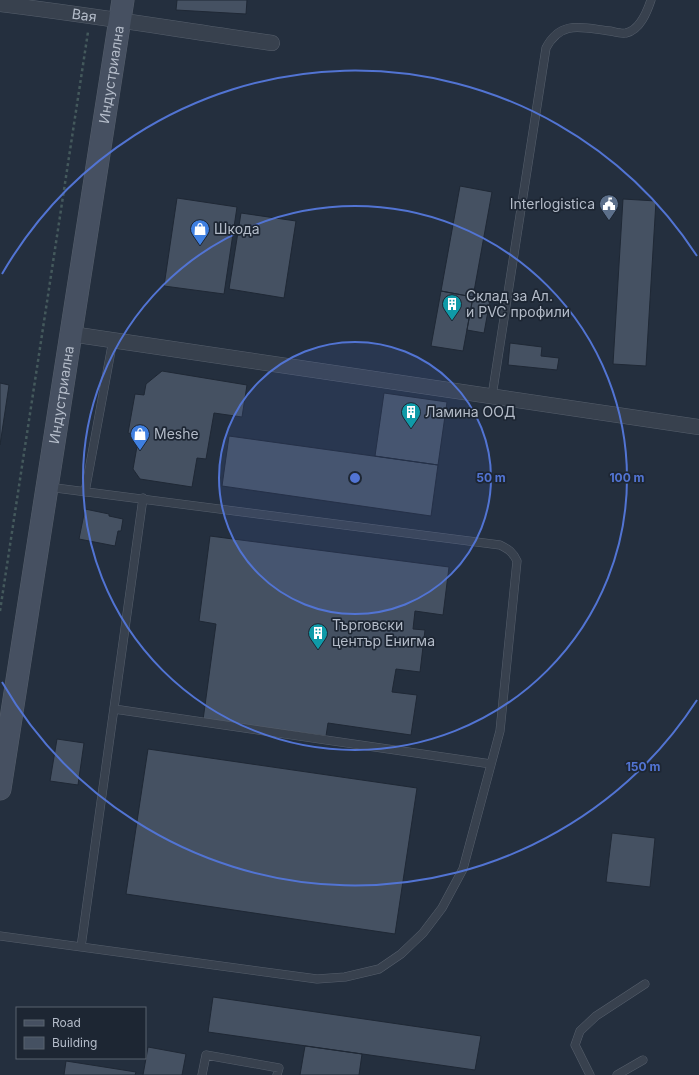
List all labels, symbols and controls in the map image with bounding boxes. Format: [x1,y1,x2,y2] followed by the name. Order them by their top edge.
[71,5,98,25] street label: Вая
[95,24,127,125] street label: Индустриална
[598,193,620,221] public building icon: Interlogistica
[510,195,595,212] place label: Interlogistica
[189,218,211,246] shop icon: Шкода
[214,220,260,237] place label: Шкода
[466,287,570,320] place label: Склад за Ал. и PVC профили
[441,293,463,321] building icon: Склад за Ал. и PVC профили
[45,344,77,445] street label: Индустриална
[400,401,422,429] building icon: Ламина ООД
[425,403,515,420] place label: Ламина ООД
[129,423,151,451] shop icon: Meshe
[154,425,199,442] place label: Meshe
[476,470,506,485] text: 50 m
[609,470,645,485] text: 100 m
[348,471,362,485] centre of rings
[332,616,435,649] place label: Търговски център Енигма
[307,622,329,650] building icon: Търговски център Енигма
[626,759,660,774] text: 150 m
[16,1007,146,1059] legend
[52,1015,81,1030] text: Road
[52,1035,97,1050] text: Building

